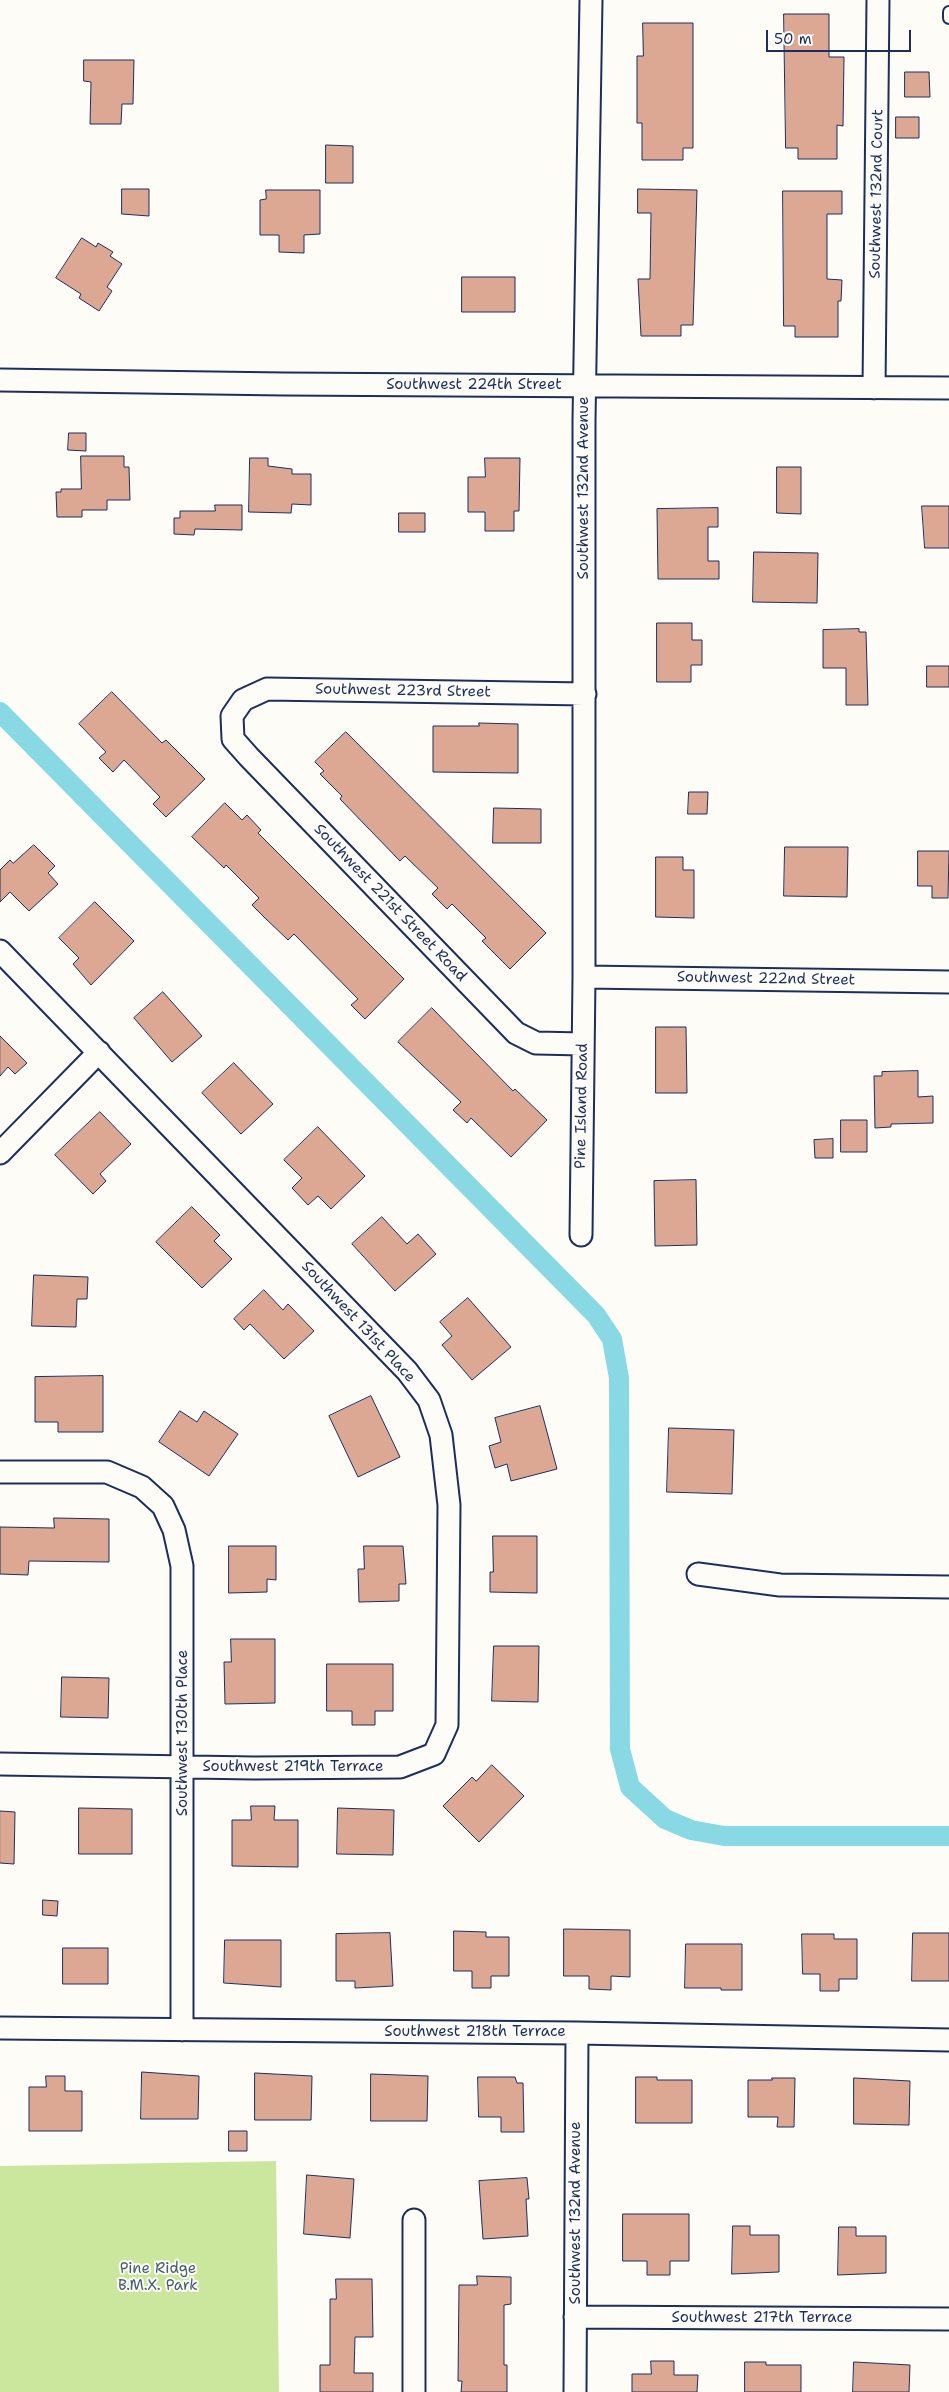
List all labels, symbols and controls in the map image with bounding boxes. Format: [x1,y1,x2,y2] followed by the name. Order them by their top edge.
[769,20,914,52] scale bar
[774,29,812,49] text: 50 m
[867,109,887,279] street label: Southwest 132nd Court
[386,376,562,394] street label: Southwest 224th Street
[575,397,593,579] street label: Southwest 132nd Avenue
[315,680,491,702] street label: Southwest 223rd Street
[310,821,470,985] street label: Southwest 221st Street Road
[677,968,855,990] street label: Southwest 222nd Street
[572,1043,592,1169] street label: Pine Island Road
[297,1258,419,1386] street label: Southwest 131st Place
[174,1650,192,1816] street label: Southwest 130th Place
[202,1758,384,1776] street label: Southwest 219th Terrace
[384,2023,566,2041] street label: Southwest 218th Terrace
[567,2122,585,2304] street label: Southwest 132nd Avenue
[118,2260,198,2295] park label: Pine Ridge B.M.X. Park
[672,2309,852,2327] street label: Southwest 217th Terrace

